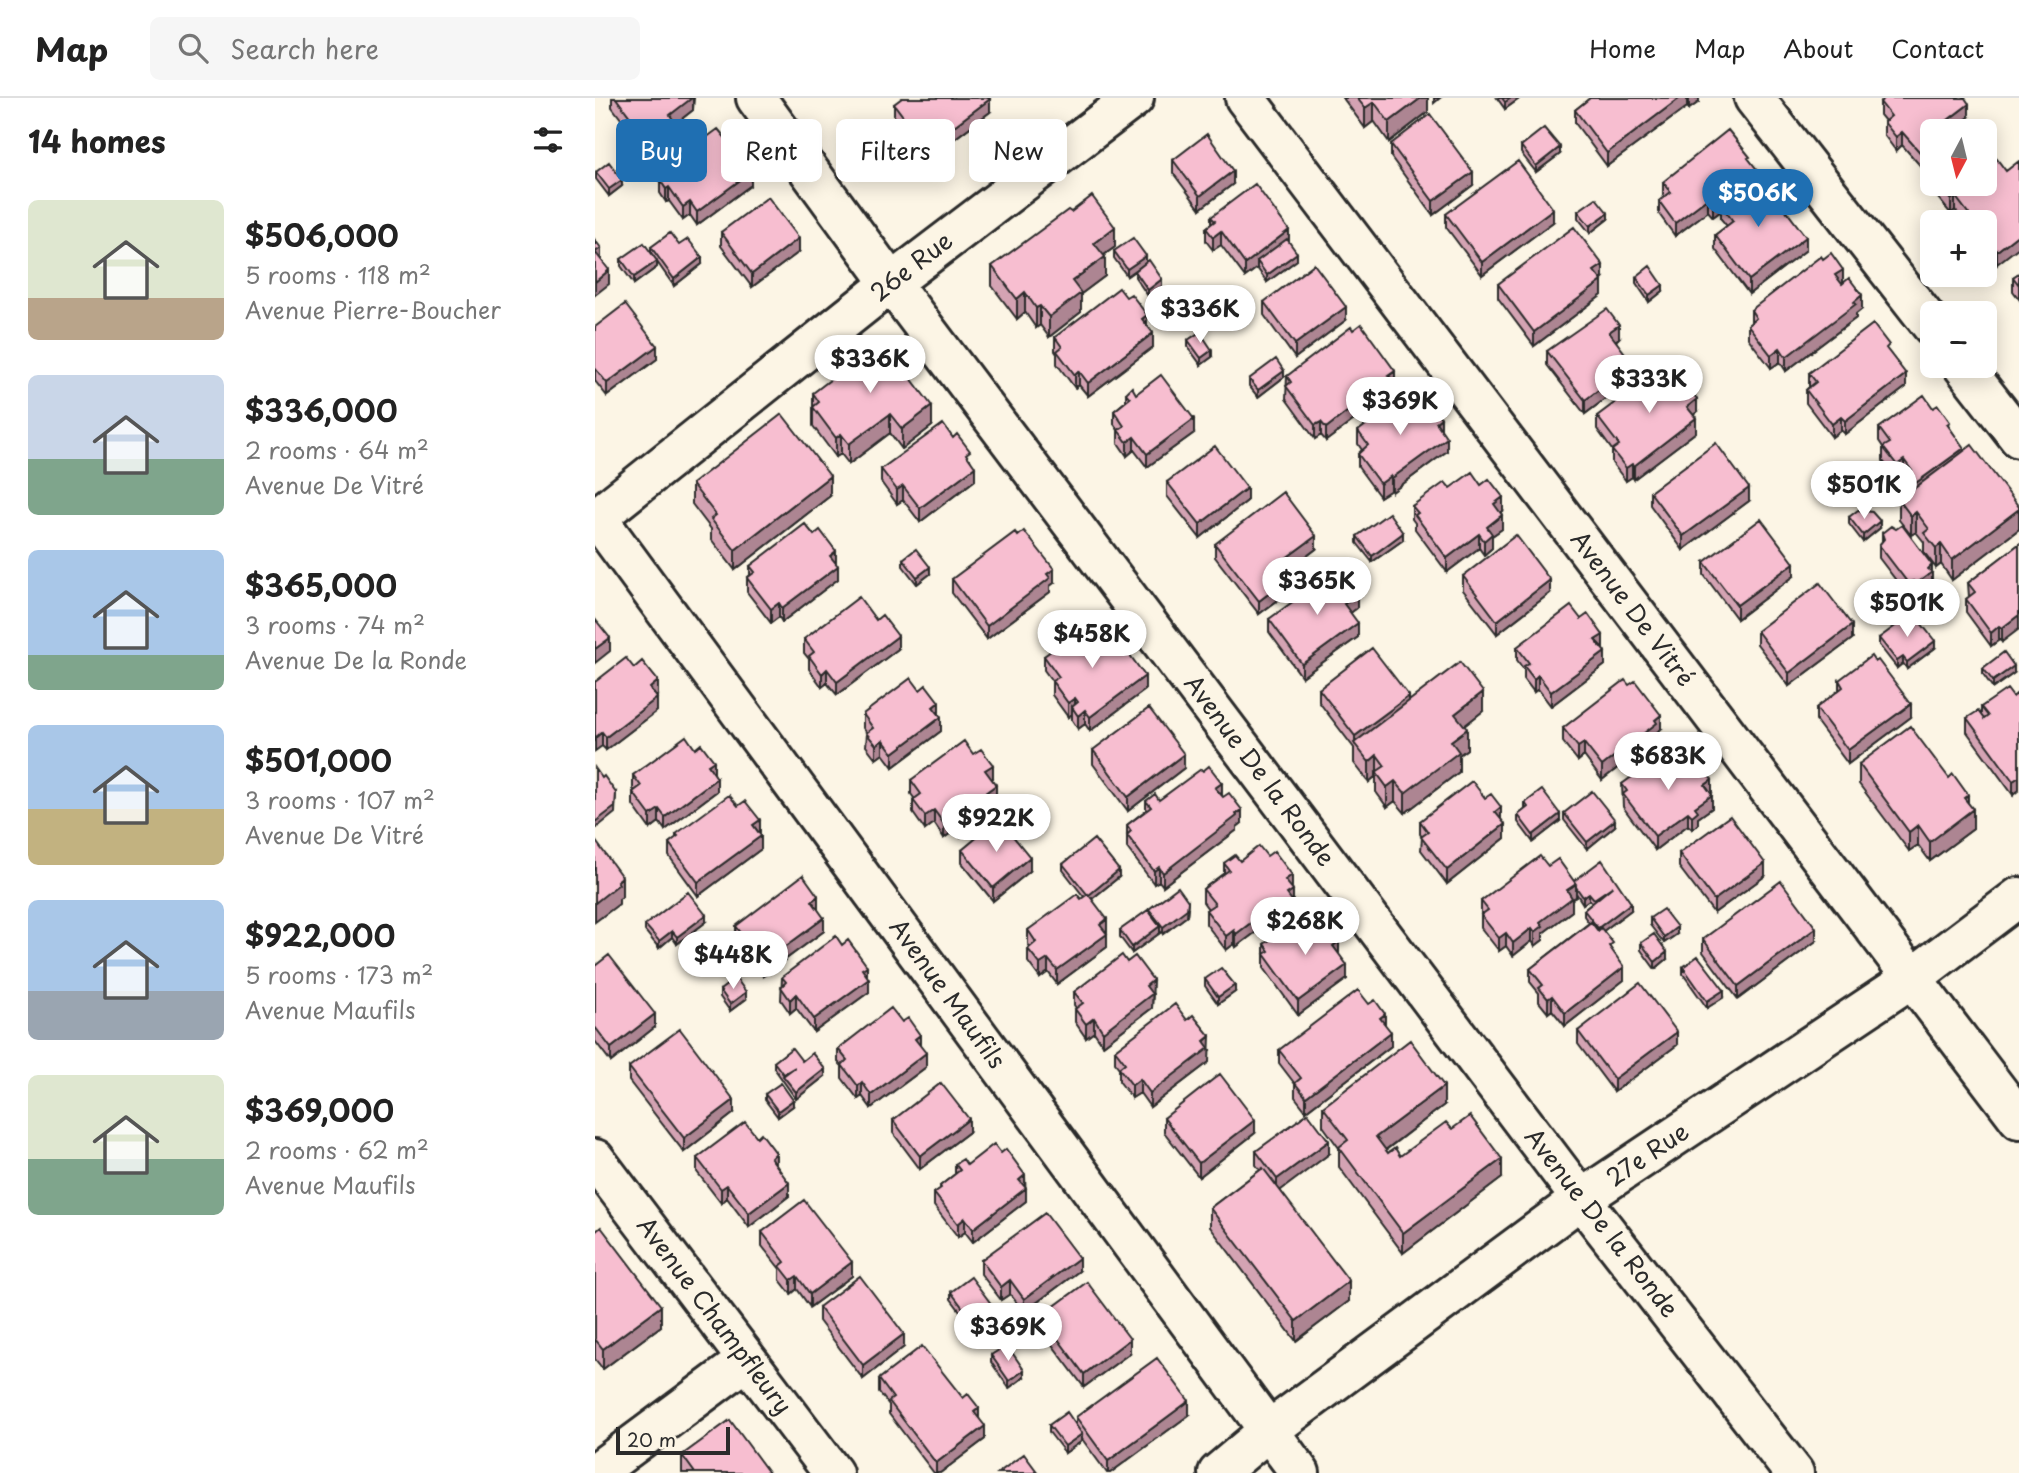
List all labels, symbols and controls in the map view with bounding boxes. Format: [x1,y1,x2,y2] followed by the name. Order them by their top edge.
[150,17,640,80] search box
[35,23,108,73] text: Map
[174,29,212,67] icon: search
[230,29,379,68] text: Search here
[1589,30,1656,66] text: Home
[1694,30,1745,66] text: Map
[1783,30,1853,66] text: About
[1891,30,1984,66] text: Contact
[28,118,166,163] text: 14 homes
[616,119,707,182] chip: Buy
[721,119,822,182] chip: Rent
[836,119,955,182] chip: Filters
[969,119,1067,182] chip: New
[1920,119,1997,196] north arrow
[1920,119,1997,378] map controls
[529,121,567,159] icon: filters
[1709,170,1807,229] pin: $506K
[1718,174,1798,209] text: $506K
[1920,210,1997,287] button: +
[245,212,399,257] text: $506,000
[862,222,960,309] street label: 26e Rue
[84,228,168,312] icon: home
[245,257,431,292] text: 5 rooms · 118 m²
[1151,286,1249,345] pin: $336K
[1160,290,1240,325] text: $336K
[245,292,501,327] text: Avenue Pierre-Boucher
[1920,301,1997,378] button: −
[821,336,919,395] pin: $336K
[830,340,910,375] text: $336K
[1600,356,1698,415] pin: $333K
[1611,360,1687,395] text: $333K
[1351,378,1449,437] pin: $369K
[1362,382,1438,417] text: $369K
[245,387,398,432] text: $336,000
[84,403,168,487] icon: home
[245,432,429,467] text: 2 rooms · 64 m²
[1815,462,1913,521] pin: $501K
[1827,466,1901,501] text: $501K
[245,467,424,502] text: Avenue De Vitré
[1563,522,1704,693] street label: Avenue De Vitré
[1268,558,1366,617] pin: $365K
[245,562,397,607] text: $365,000
[1278,562,1356,597] text: $365K
[84,578,168,662] icon: home
[1858,580,1956,639] pin: $501K
[1870,584,1944,619] text: $501K
[245,607,425,642] text: 3 rooms · 74 m²
[1043,610,1141,670] pin: $458K
[1054,615,1130,650] text: $458K
[245,642,467,677] text: Avenue De la Ronde
[1177,666,1345,873] street label: Avenue De la Ronde
[1619,732,1717,792] pin: $683K
[245,737,392,782] text: $501,000
[1630,737,1706,772] text: $683K
[84,753,168,837] icon: home
[245,782,435,817] text: 3 rooms · 107 m²
[947,794,1045,854] pin: $922K
[958,799,1034,834] text: $922K
[245,817,424,852] text: Avenue De Vitré
[1256,898,1354,957] pin: $268K
[1266,902,1344,937] text: $268K
[882,910,1016,1075] street label: Avenue Maufils
[245,912,395,957] text: $922,000
[84,928,168,1012] icon: home
[684,932,782,991] pin: $448K
[694,936,772,971] text: $448K
[245,957,433,992] text: 5 rooms · 173 m²
[245,992,416,1027] text: Avenue Maufils
[245,1087,394,1132] text: $369,000
[84,1103,168,1187] icon: home
[1598,1113,1695,1194] street label: 27e Rue
[1517,1119,1688,1324] street label: Avenue De la Ronde
[245,1132,429,1167] text: 2 rooms · 62 m²
[245,1167,416,1202] text: Avenue Maufils
[629,1208,802,1421] street label: Avenue Champfleury
[959,1304,1057,1363] pin: $369K
[970,1308,1046,1343] text: $369K
[616,1424,730,1456] scale bar
[627,1425,676,1453] text: 20 m

